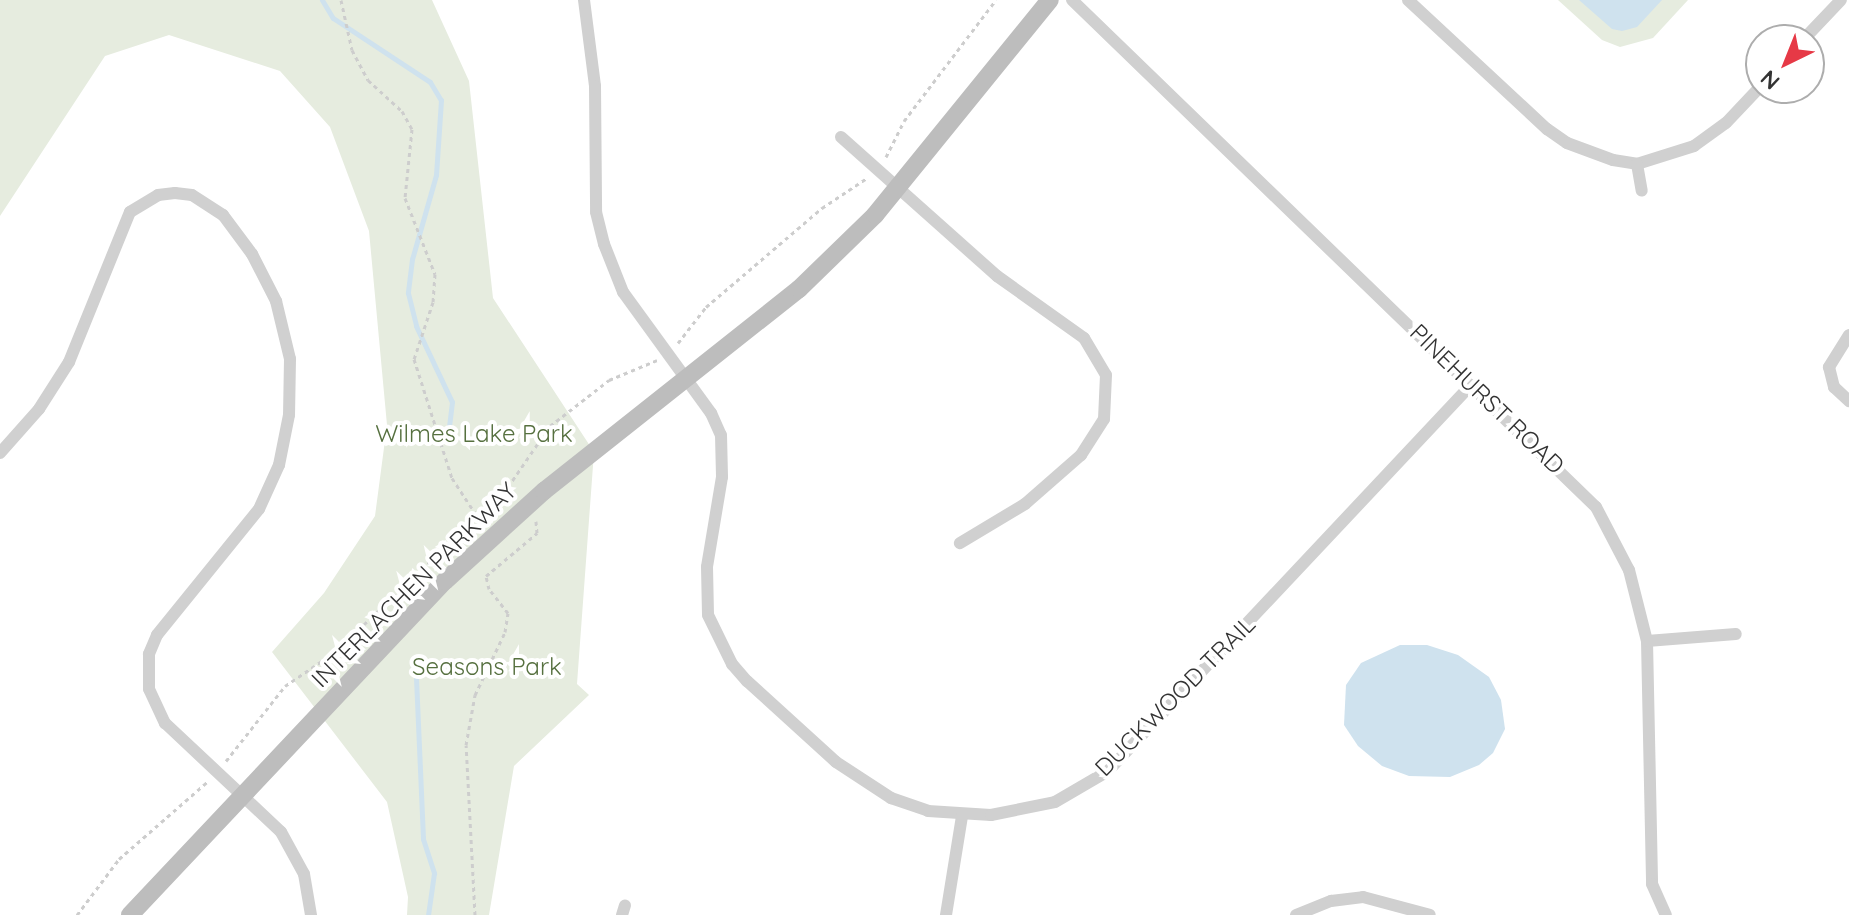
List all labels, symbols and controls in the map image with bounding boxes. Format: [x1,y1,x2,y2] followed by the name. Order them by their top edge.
[1745,24,1825,104] north arrow
[1755,64,1785,96] text: N
[1404,318,1570,480] street label: PINEHURST ROAD
[375,420,573,448] park label: Wilmes Lake Park
[306,477,522,693] street label: INTERLACHEN PARKWAY
[1089,610,1261,782] street label: DUCKWOOD TRAIL
[412,653,562,681] park label: Seasons Park

